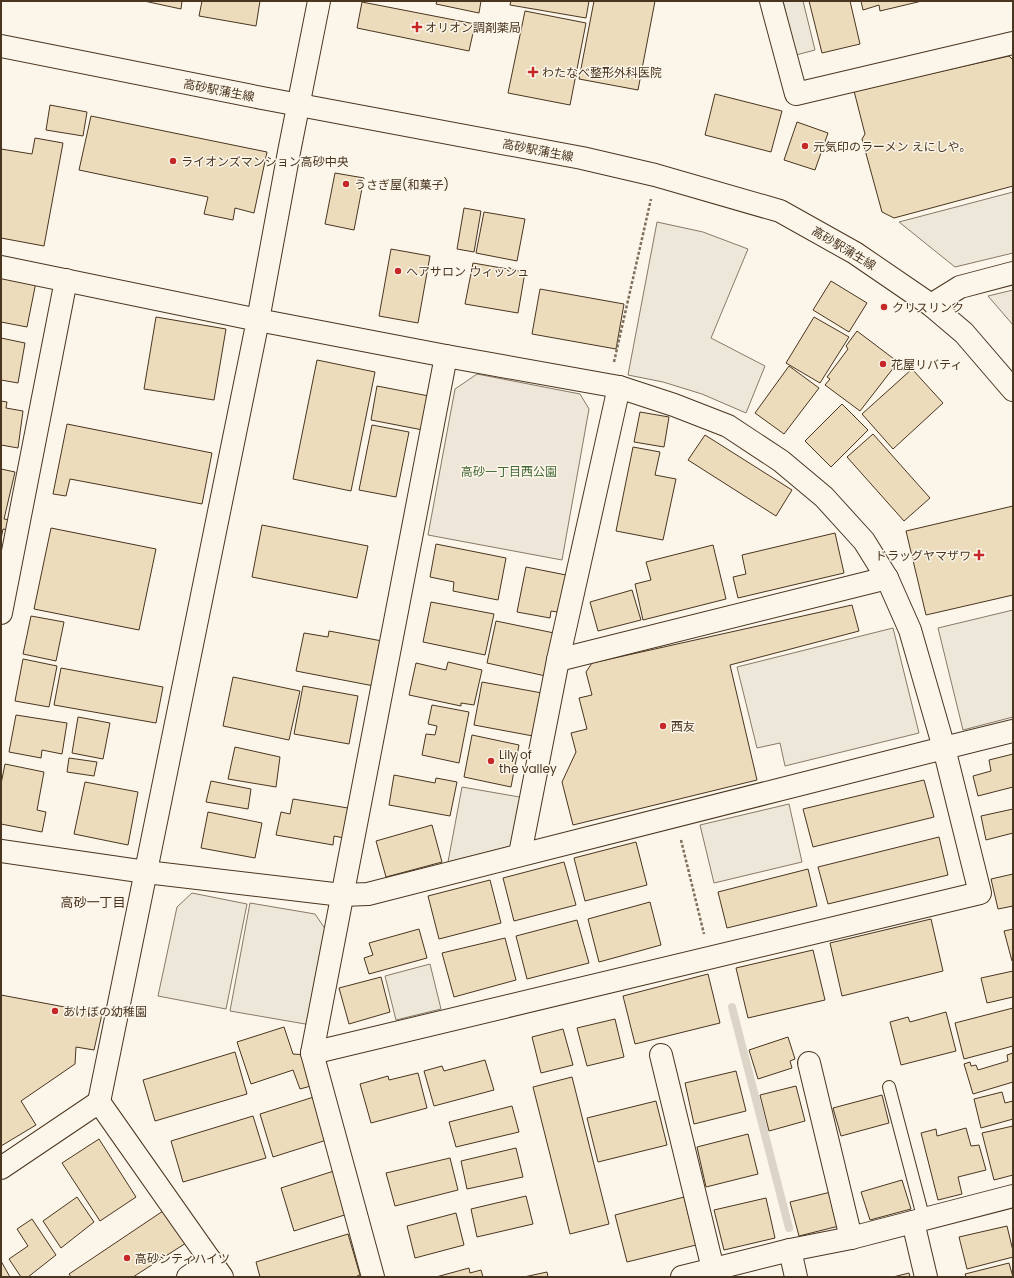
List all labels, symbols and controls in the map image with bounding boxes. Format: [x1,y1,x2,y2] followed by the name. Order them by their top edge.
[425,19,521,36] place label: オリオン調剤薬局
[412,22,422,32] marker: オリオン調剤薬局
[542,64,662,81] place label: わたなべ整形外科医院
[527,66,539,78] marker: わたなべ整形外科医院
[182,75,256,105] street label: 高砂駅蒲生線
[501,135,575,165] street label: 高砂駅蒲生線
[813,138,972,155] place label: 元気印のラーメン えにしや。
[800,141,810,151] marker: 元気印のラーメン えにしや。
[181,153,349,170] place label: ライオンズマンション高砂中央
[168,156,178,166] marker: ライオンズマンション高砂中央
[354,176,449,193] place label: うさぎ屋(和菓子)
[341,179,351,189] marker: うさぎ屋(和菓子)
[809,222,879,274] street label: 高砂駅蒲生線
[406,263,529,280] place label: ヘアサロン ウィッシュ
[393,266,403,276] marker: ヘアサロン ウィッシュ
[892,299,964,316] place label: クリスリンク
[879,302,889,312] marker: クリスリンク
[891,356,962,373] place label: 花屋リバティ
[878,359,888,369] marker: 花屋リバティ
[461,463,557,480] park label: 高砂一丁目西公園
[875,547,971,564] place label: ドラッグヤマザワ
[974,550,984,560] marker: ドラッグヤマザワ
[671,718,695,735] place label: 西友
[658,721,668,731] marker: 西友
[499,746,557,777] place label: Lily of the valley
[486,756,496,766] marker: Lily of the valley
[60,893,126,912] district label: 高砂一丁目
[63,1003,147,1020] place label: あけぼの幼稚園
[50,1006,60,1016] marker: あけぼの幼稚園
[135,1250,230,1267] place label: 高砂シティハイツ
[122,1253,132,1263] marker: 高砂シティハイツ

